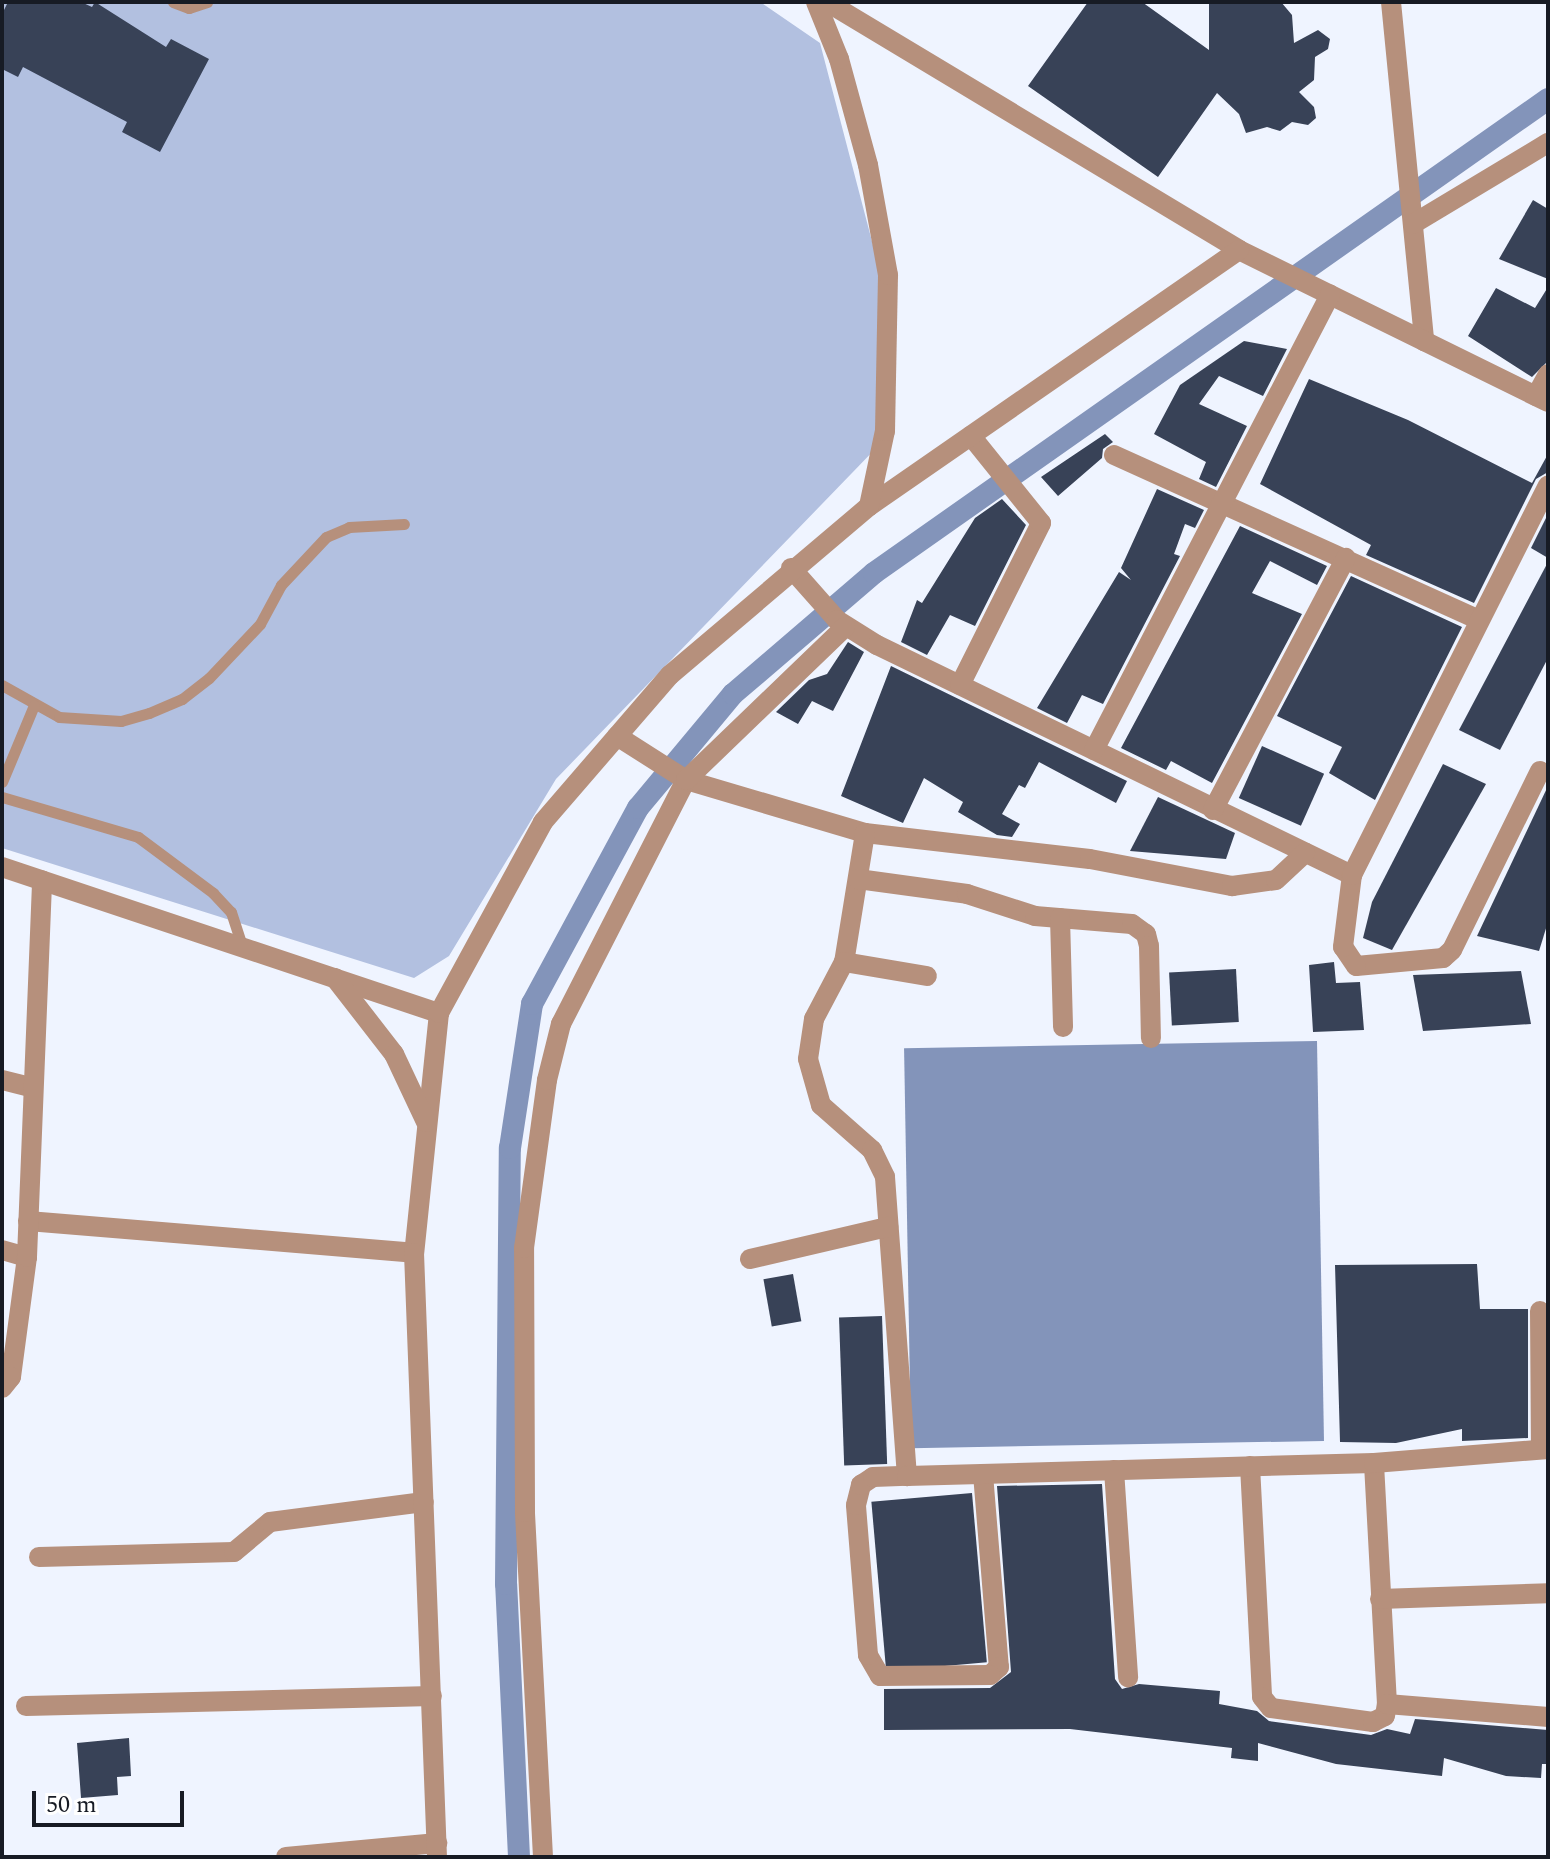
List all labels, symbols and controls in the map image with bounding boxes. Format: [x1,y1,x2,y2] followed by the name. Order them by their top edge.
[36,1775,188,1825] scale bar
[46,1787,97,1823] text: 50 m

